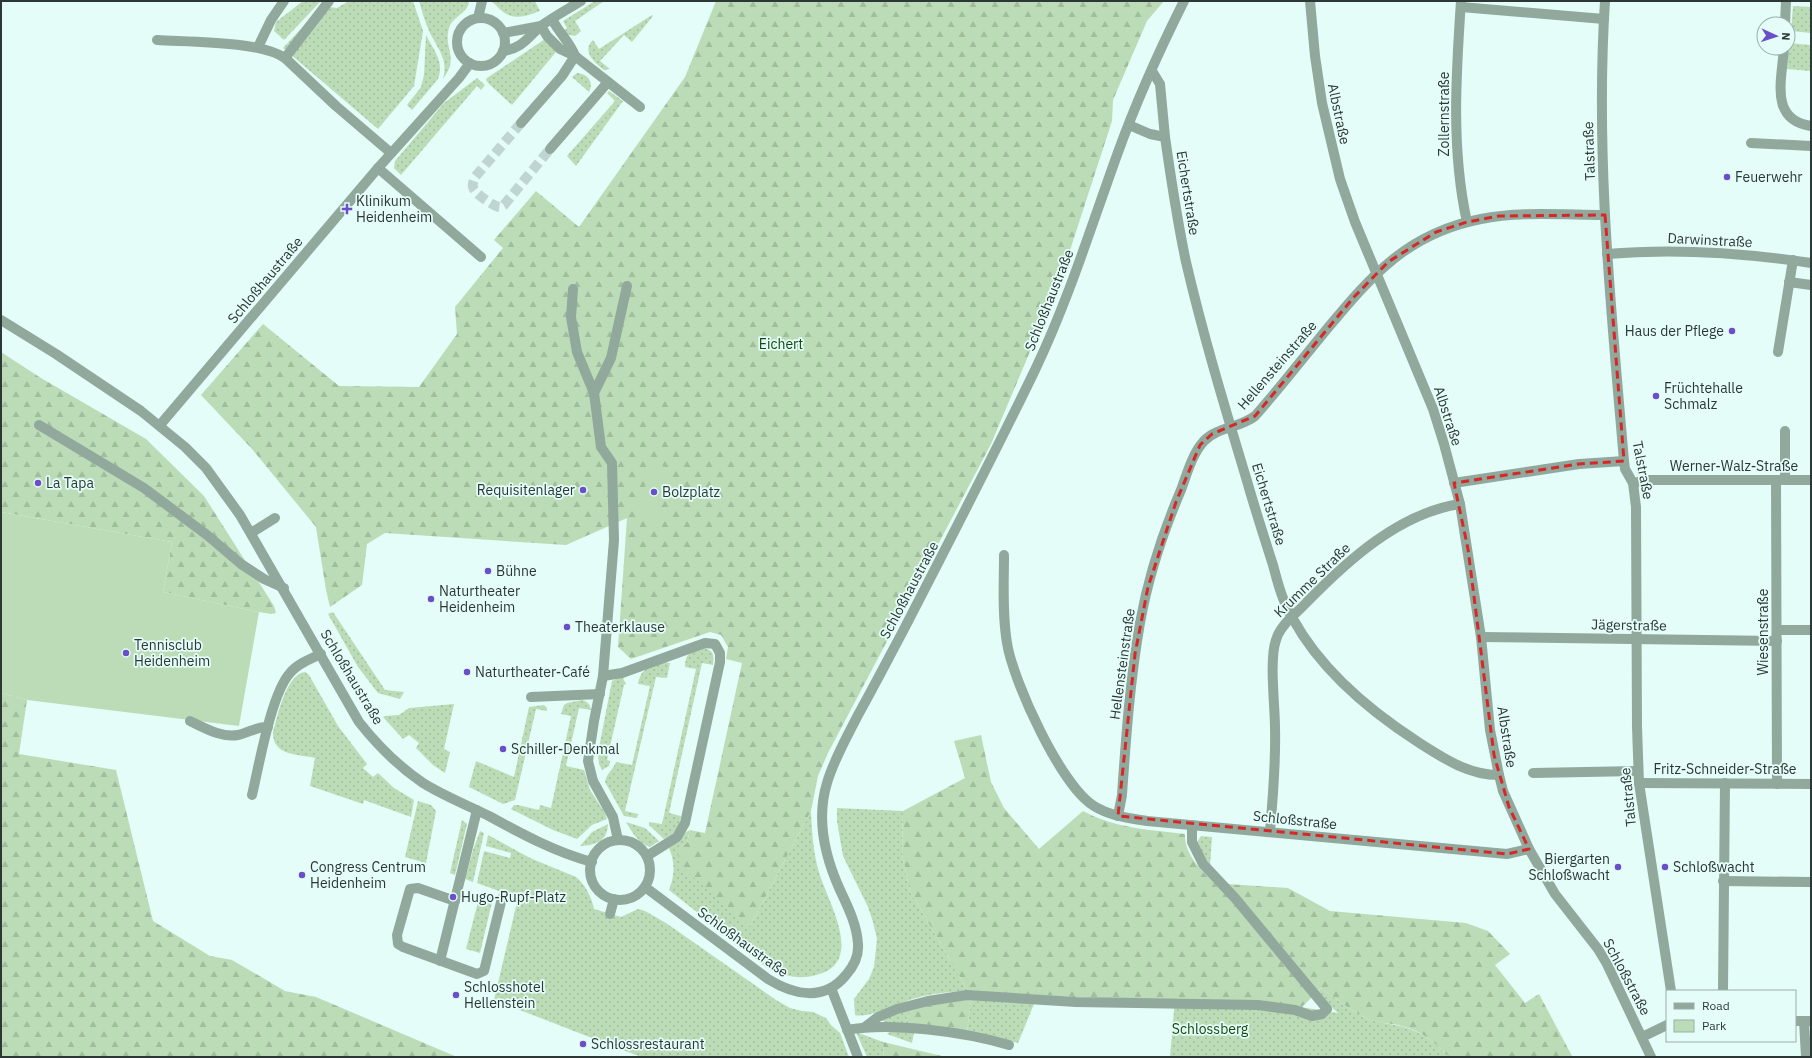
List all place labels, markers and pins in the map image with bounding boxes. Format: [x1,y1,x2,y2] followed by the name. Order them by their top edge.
[1735,168,1802,186] place label: Feuerwehr
[1722,172,1732,182] marker: Feuerwehr
[356,192,432,226] place label: Klinikum Heidenheim
[341,203,353,215] marker: Klinikum Heidenheim
[1625,322,1724,340] place label: Haus der Pflege
[1727,326,1737,336] marker: Haus der Pflege
[1664,379,1743,413] place label: Früchtehalle Schmalz
[1651,391,1661,401] marker: Früchtehalle Schmalz
[46,474,94,492] place label: La Tapa
[33,478,43,488] marker: La Tapa
[477,481,575,499] place label: Requisitenlager
[662,483,721,501] place label: Bolzplatz
[578,485,588,495] marker: Requisitenlager
[649,487,659,497] marker: Bolzplatz
[496,562,537,580] place label: Bühne
[483,566,493,576] marker: Bühne
[439,582,520,616] place label: Naturtheater Heidenheim
[426,594,436,604] marker: Naturtheater Heidenheim
[575,618,665,636] place label: Theaterklause
[562,622,572,632] marker: Theaterklause
[134,636,210,670] place label: Tennisclub Heidenheim
[121,648,131,658] marker: Tennisclub Heidenheim
[475,663,590,681] place label: Naturtheater-Café
[462,667,472,677] marker: Naturtheater-Café
[511,740,619,758] place label: Schiller-Denkmal
[498,744,508,754] marker: Schiller-Denkmal
[1528,850,1610,884] place label: Biergarten Schloßwacht
[310,858,426,892] place label: Congress Centrum Heidenheim
[1673,858,1755,876] place label: Schloßwacht
[1613,862,1623,872] marker: Biergarten Schloßwacht
[1660,862,1670,872] marker: Schloßwacht
[297,870,307,880] marker: Congress Centrum Heidenheim
[461,888,566,906] place label: Hugo-Rupf-Platz
[448,892,458,902] marker: Hugo-Rupf-Platz
[464,978,545,1012] place label: Schlosshotel Hellenstein
[451,990,461,1000] marker: Schlosshotel Hellenstein
[591,1035,705,1053] place label: Schlossrestaurant
[578,1039,588,1049] marker: Schlossrestaurant

